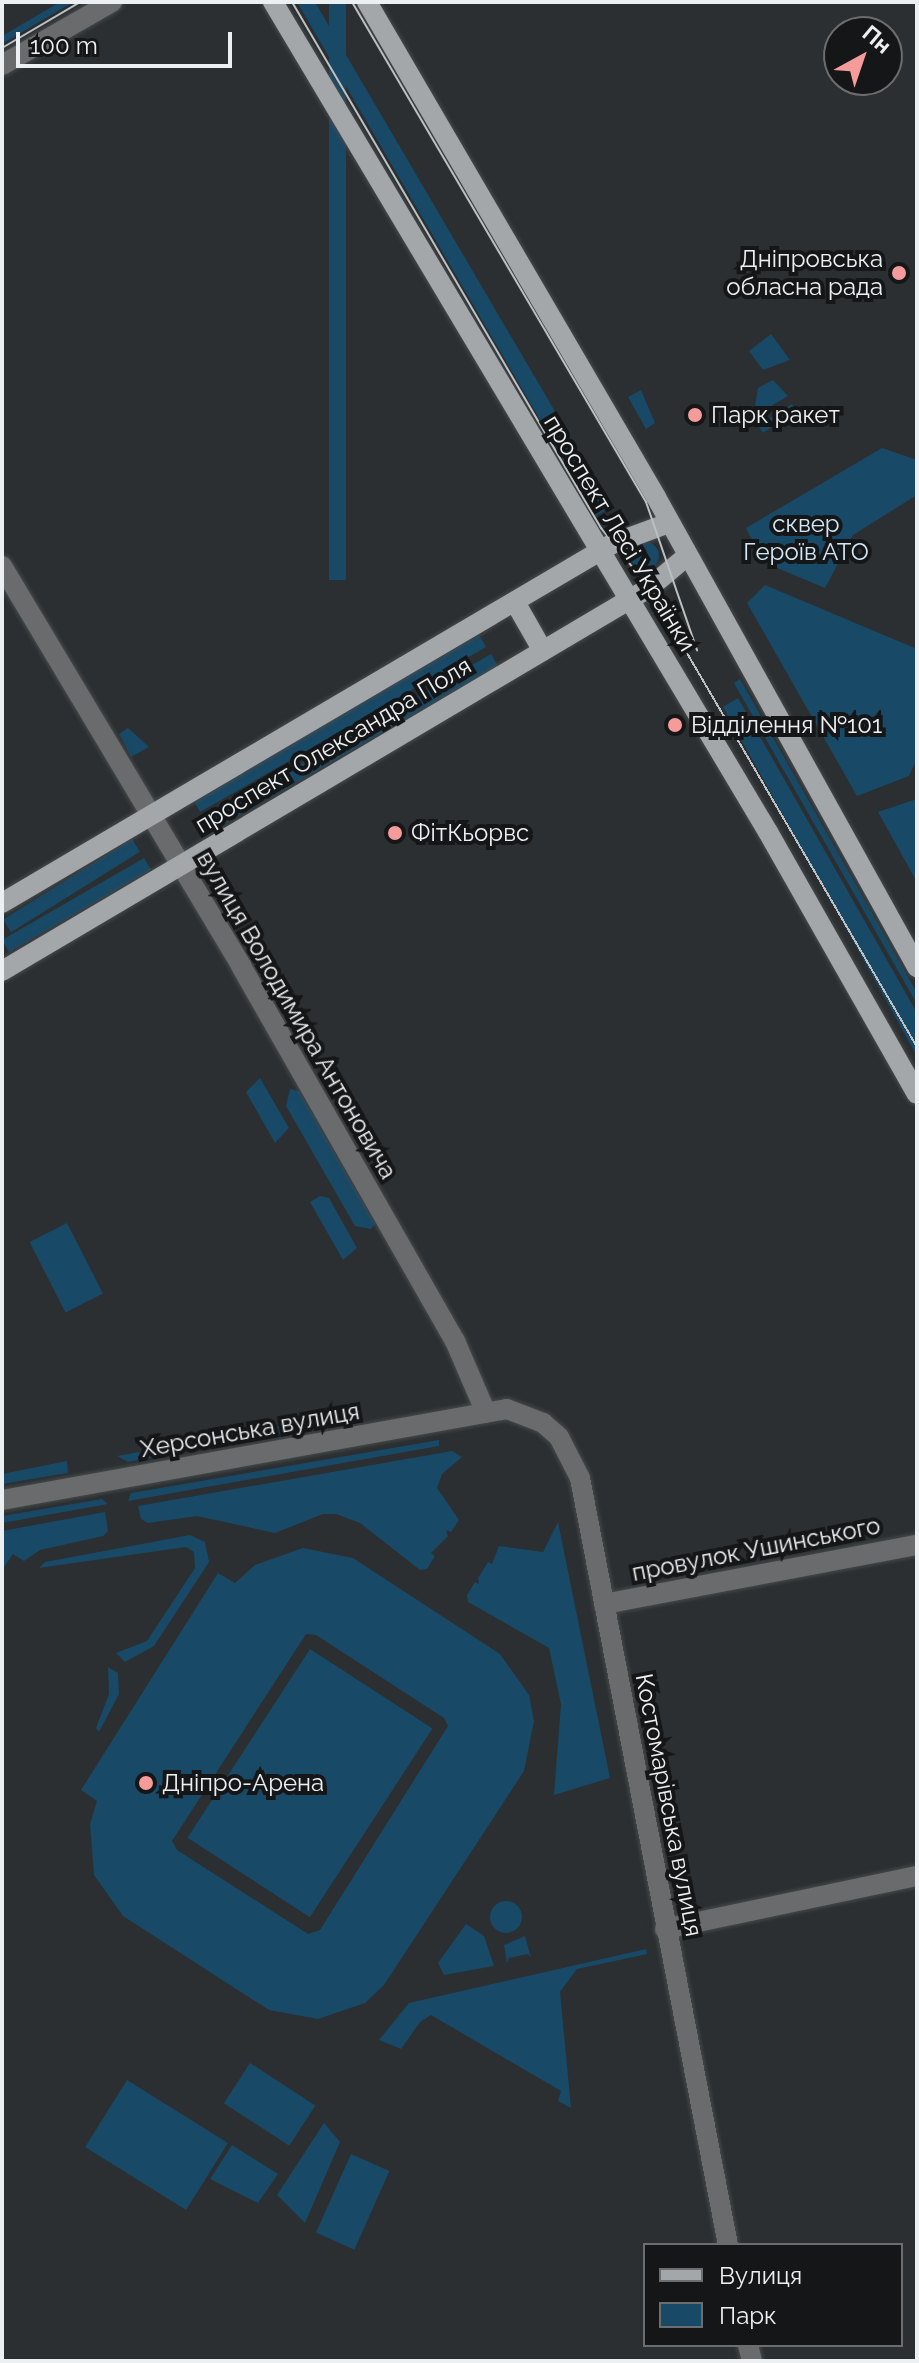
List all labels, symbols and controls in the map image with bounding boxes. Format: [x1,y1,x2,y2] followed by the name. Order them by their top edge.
[20,16,236,66] scale bar
[823,16,903,96] north arrow
[858,20,897,59] text: Пн
[30,31,98,60] text: 100 m
[726,245,883,301] place label: Дніпровська обласна рада
[890,264,908,282] marker: Дніпровська обласна рада
[711,401,840,429] place label: Парк ракет
[686,406,704,424] marker: Парк ракет
[538,410,702,656] street label: проспект Лесі Українки
[743,510,869,566] park label: сквер Героїв АТО
[190,651,476,839] street label: проспект Олександра Поля
[691,711,882,739] place label: Відділення №101
[666,716,684,734] marker: Відділення №101
[411,819,529,847] place label: ФiтКьорвс
[386,824,404,842] marker: ФiтКьорвс
[191,846,403,1184] street label: вулиця Володимира Антоновича
[138,1397,362,1463] street label: Херсонська вулиця
[629,1511,883,1587] street label: провулок Ушинського
[629,1671,709,1939] street label: Костомарівська вулиця
[162,1769,324,1797] place label: Дніпро-Арена
[137,1774,155,1792] marker: Дніпро-Арена
[643,2243,903,2347] legend
[719,2261,802,2290] text: Вулиця
[719,2301,777,2330] text: Парк

